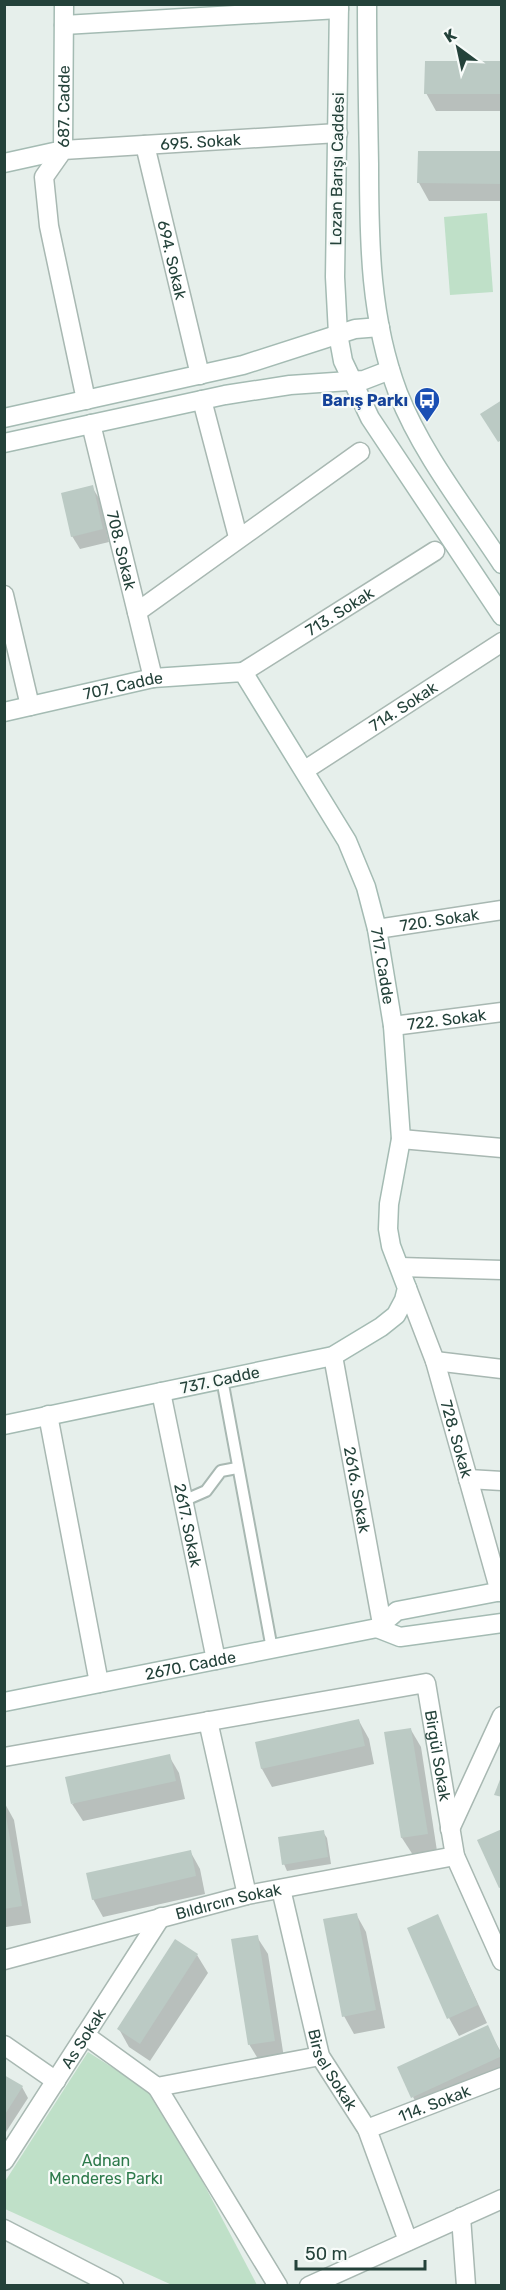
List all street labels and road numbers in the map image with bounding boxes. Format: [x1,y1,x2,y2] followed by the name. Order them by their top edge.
[54,65,73,148] street label: 687. Cadde
[326,92,348,246] street label: Lozan Barışı Caddesi
[160,129,242,153] street label: 695. Sokak
[154,218,191,302] street label: 694. Sokak
[103,509,141,592] street label: 708. Sokak
[302,582,378,640] street label: 713. Sokak
[81,668,163,703] street label: 707. Cadde
[366,677,441,735] street label: 714. Sokak
[398,904,481,935] street label: 720. Sokak
[367,926,399,1006] street label: 717. Cadde
[406,1005,488,1034] street label: 722. Sokak
[179,1362,261,1398] street label: 737. Cadde
[437,1398,477,1481] street label: 728. Sokak
[340,1445,375,1535] street label: 2616. Sokak
[170,1482,206,1570] street label: 2617. Sokak
[143,1647,237,1683] street label: 2670. Cadde
[421,1709,455,1803] street label: Birgül Sokak
[173,1879,284,1923] street label: Bıldırcın Sokak
[57,2004,110,2072] street label: As Sokak
[305,2027,362,2114] street label: Birsel Sokak
[395,2080,474,2126] street label: 114. Sokak

